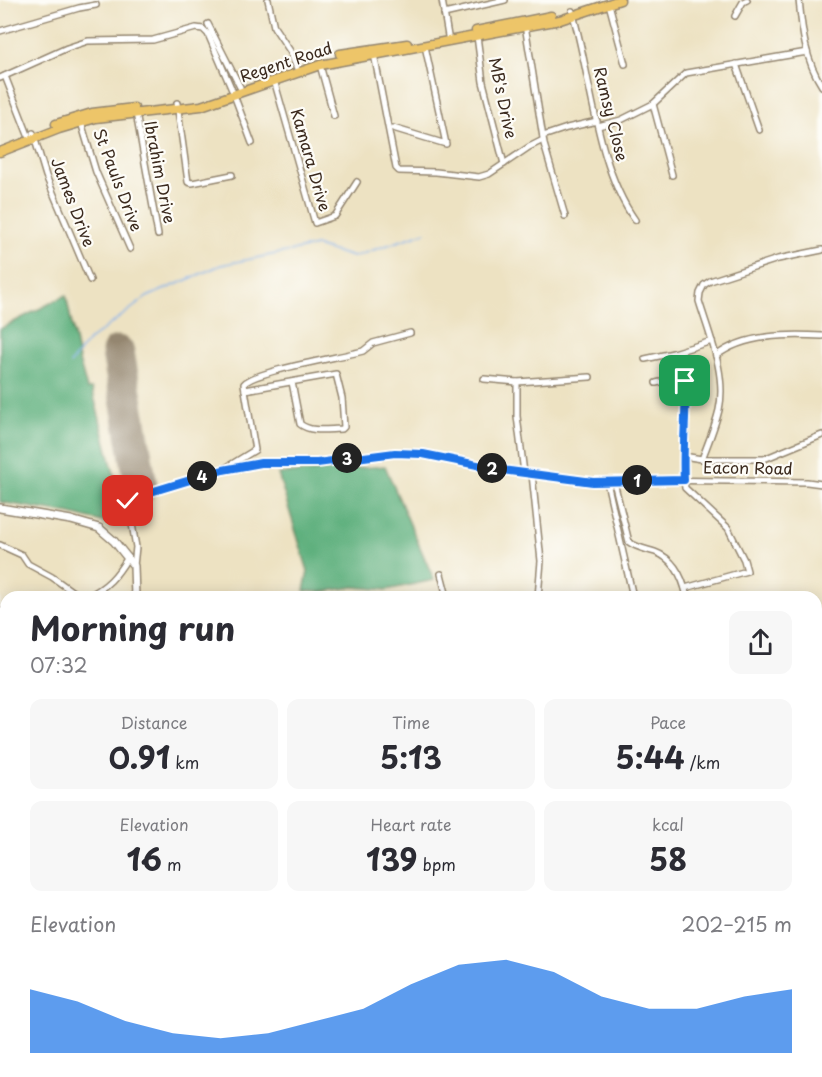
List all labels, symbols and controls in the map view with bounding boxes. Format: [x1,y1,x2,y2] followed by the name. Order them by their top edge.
[236,35,335,87] street label: Regent Road
[484,55,524,141] street label: MB's Drive
[589,64,635,164] street label: Ramsy Close
[286,105,338,214] street label: Kamara Drive
[139,118,183,225] street label: Ibrahim Drive
[88,125,150,235] street label: St Pauls Drive
[46,153,102,250] street label: James Drive
[659,355,710,406] pin
[668,364,701,397] icon: arrive
[332,443,362,473] pin: 3
[342,446,352,470] text: 3
[477,453,507,483] pin: 2
[703,454,793,480] street label: Eacon Road
[486,456,498,480] text: 2
[187,461,217,491] pin: 4
[197,464,207,488] text: 4
[622,465,652,495] pin: 1
[633,468,641,492] text: 1
[102,475,153,526] pin
[111,484,144,517] icon: check
[30,602,235,652] text: Morning run
[729,611,792,674] button: share
[30,650,88,680] text: 07:32
[120,710,188,734] text: Distance
[392,710,430,734] text: Time
[650,710,686,734] text: Pace
[109,734,170,779] text: 0.91
[380,734,442,779] text: 5:13
[616,734,685,779] text: 5:44
[170,750,199,774] text: km
[685,750,720,774] text: /km
[119,812,189,836] text: Elevation
[371,812,451,836] text: Heart rate
[652,812,684,836] text: kcal
[126,836,162,881] text: 16
[366,836,418,881] text: 139
[649,836,687,881] text: 58
[162,852,182,876] text: m
[418,852,456,876] text: bpm
[30,909,116,939] text: Elevation
[681,909,792,939] text: 202–215 m

